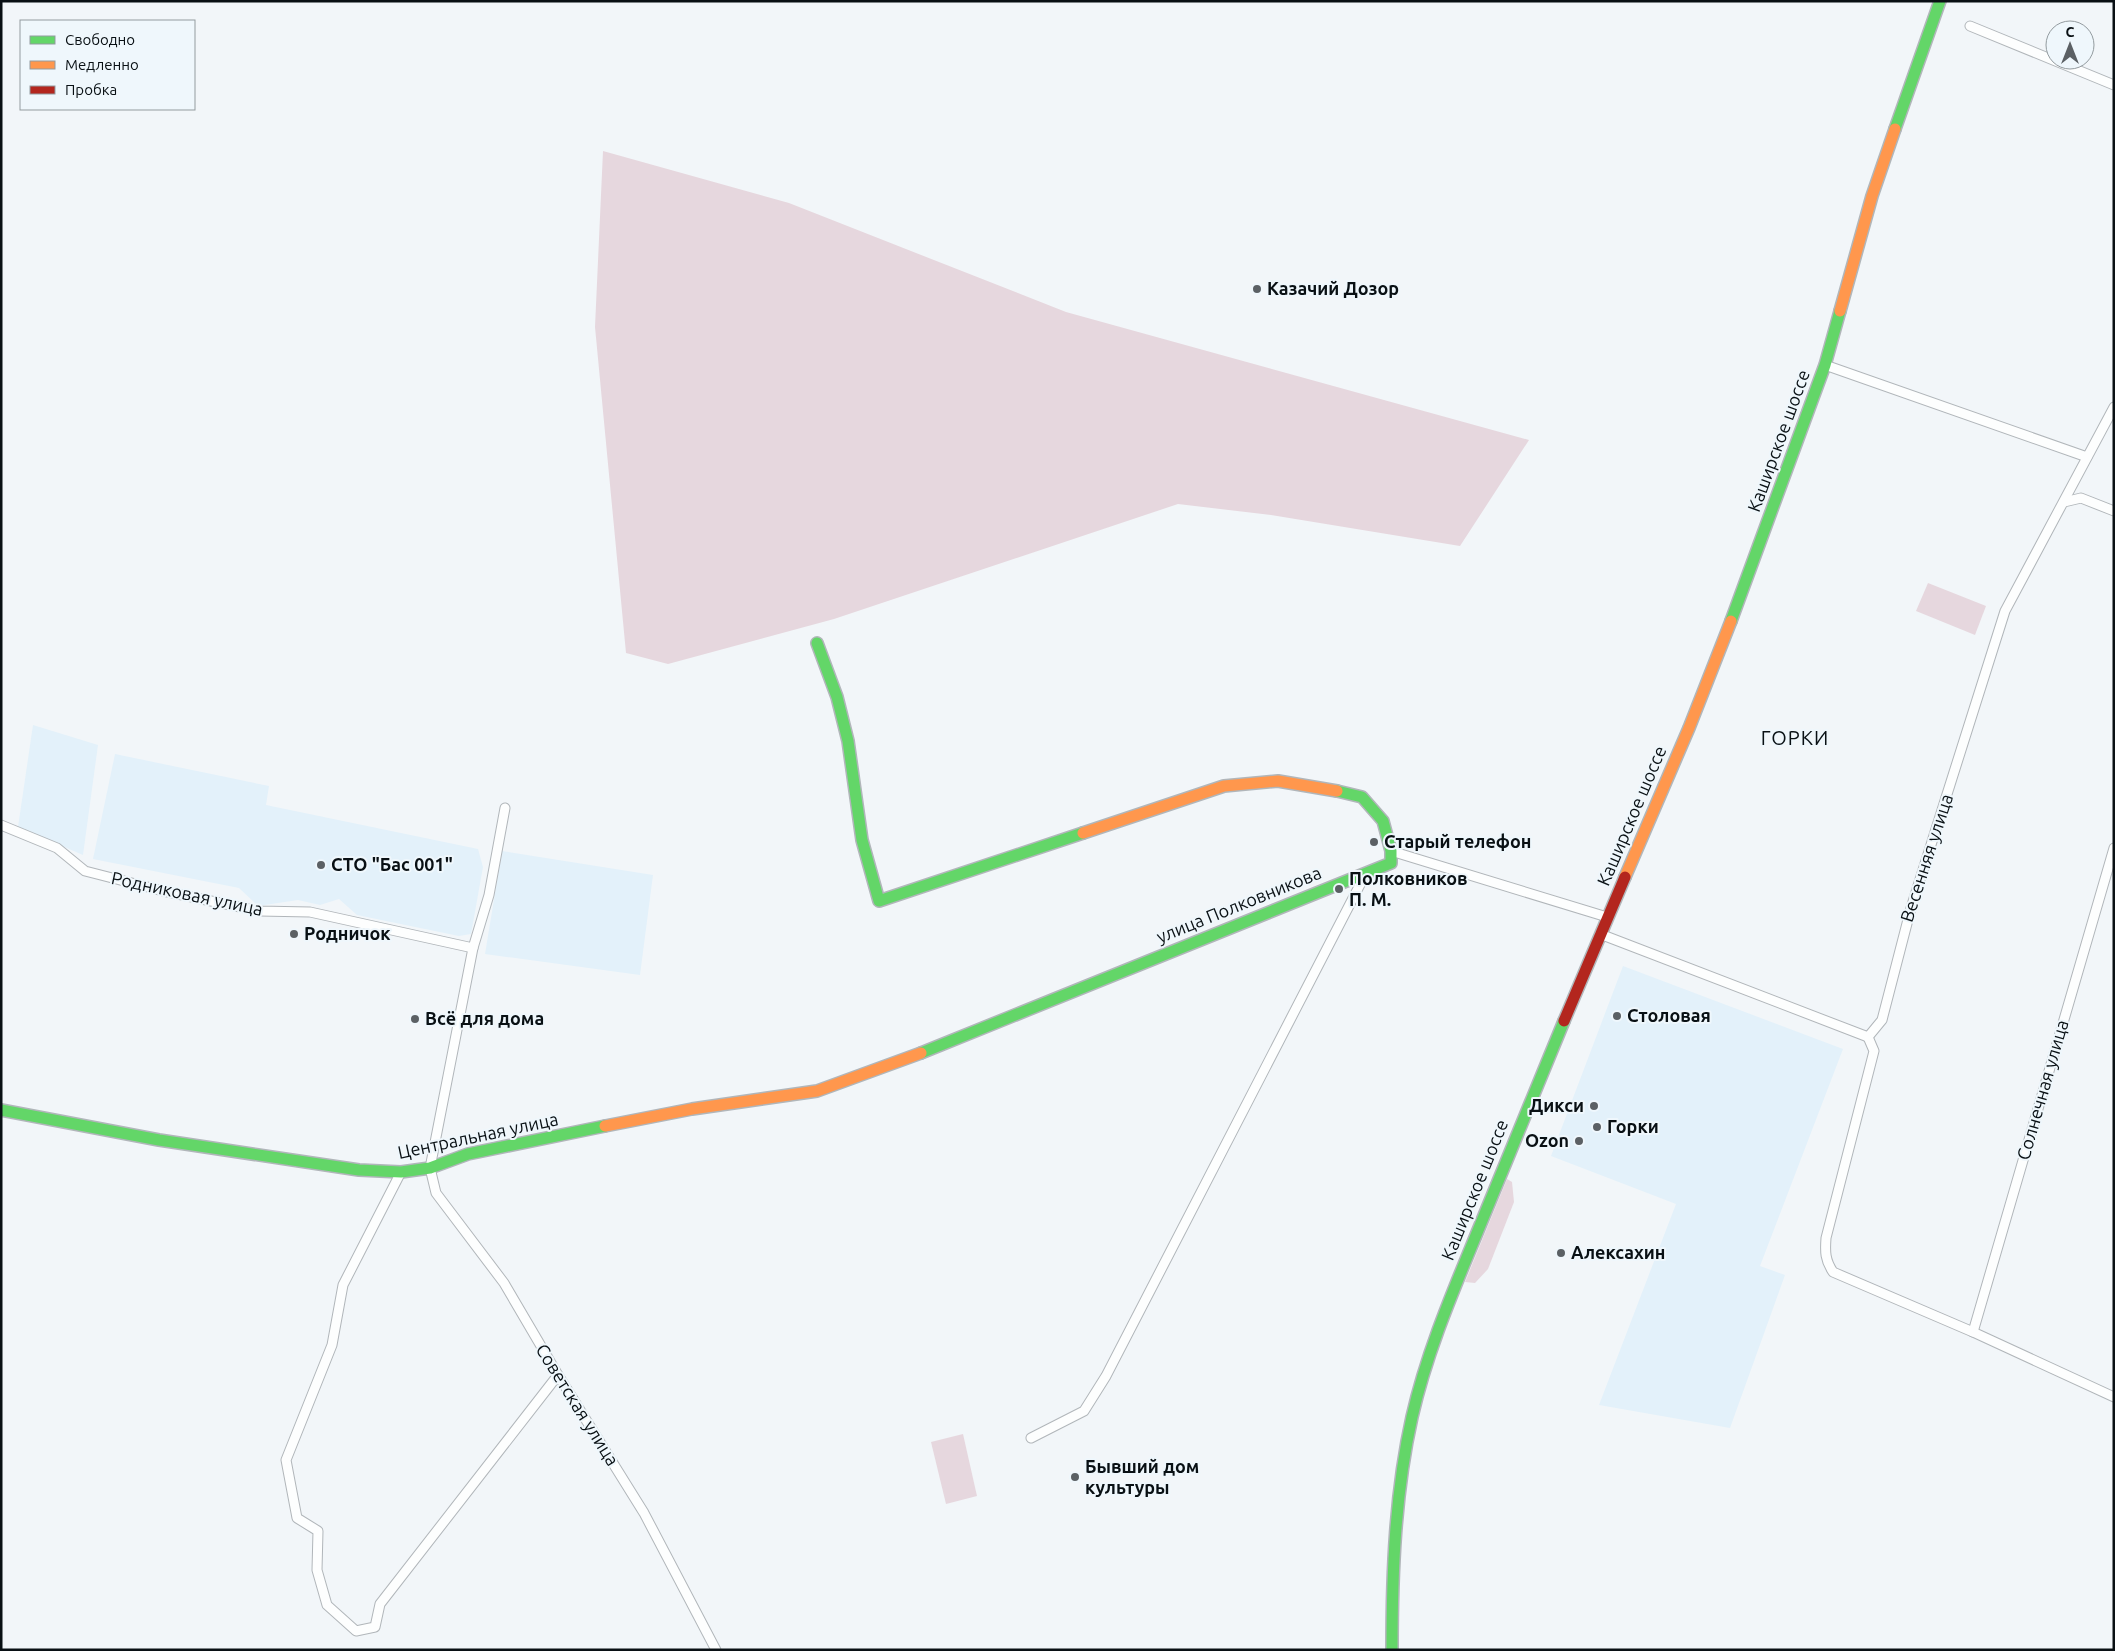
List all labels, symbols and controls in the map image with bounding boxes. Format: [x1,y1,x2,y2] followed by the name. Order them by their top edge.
[20,20,195,110] legend
[2045,20,2095,70] north arrow
[2066,24,2075,40] text: С
[65,31,135,48] text: Свободно
[65,56,139,73] text: Медленно
[65,81,117,98] text: Пробка
[1267,278,1399,298] place label: Казачий Дозор
[1251,283,1263,295] marker: Казачий Дозор
[1743,367,1813,514] street label: Каширское шоссе
[1761,726,1829,749] district label: ГОРКИ
[1593,743,1670,888] street label: Каширское шоссе
[1896,791,1956,924] street label: Весенняя улица
[1384,831,1531,851] place label: Старый телефон
[1368,836,1380,848] marker: Старый телефон
[331,854,453,874] place label: СТО "Бас 001"
[315,859,327,871] marker: СТО "Бас 001"
[1153,862,1324,946] street label: улица Полковникова
[110,867,265,919] street label: Родниковая улица
[1349,868,1468,909] place label: Полковников П. М.
[1333,883,1345,895] marker: Полковников П. М.
[304,923,391,943] place label: Родничок
[288,928,300,940] marker: Родничок
[1627,1005,1711,1025] place label: Столовая
[425,1008,544,1028] place label: Всё для дома
[1611,1010,1623,1022] marker: Столовая
[409,1013,421,1025] marker: Всё для дома
[2012,1017,2072,1162] street label: Солнечная улица
[1529,1095,1584,1115] place label: Дикси
[1588,1100,1600,1112] marker: Дикси
[396,1108,560,1162] street label: Центральная улица
[1437,1116,1511,1263] street label: Каширское шоссе
[1607,1116,1659,1136] place label: Горки
[1591,1121,1603,1133] marker: Горки
[1525,1130,1569,1150] place label: Ozon
[1573,1135,1585,1147] marker: Ozon
[1571,1242,1665,1262] place label: Алексахин
[1555,1247,1567,1259] marker: Алексахин
[532,1340,623,1469] street label: Советская улица
[1085,1456,1199,1497] place label: Бывший дом культуры
[1069,1471,1081,1483] marker: Бывший дом культуры

